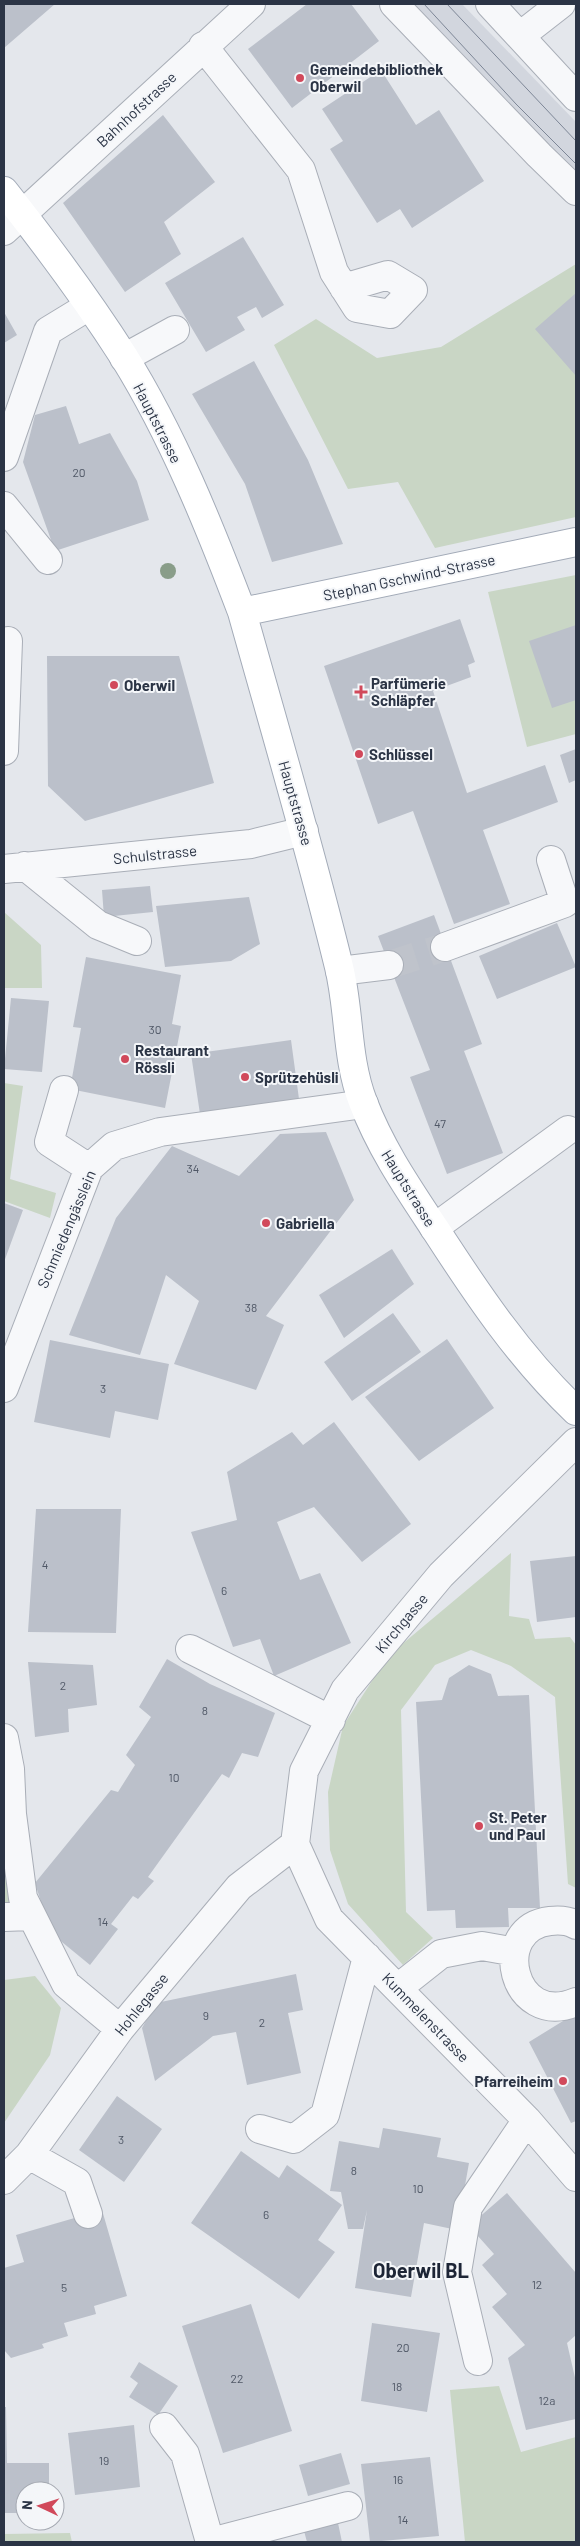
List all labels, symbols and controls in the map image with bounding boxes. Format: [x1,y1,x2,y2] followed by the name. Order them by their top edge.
[310,60,443,95] place label: Gemeindebibliothek Oberwil
[92,68,180,150] street label: Bahnhofstrasse
[294,72,306,84] marker: Gemeindebibliothek Oberwil
[130,380,186,466] street label: Hauptstrasse
[72,465,86,479] house number: 20
[321,550,497,604] street label: Stephan Gschwind-Strasse
[371,674,446,709] place label: Parfümerie Schläpfer
[124,676,175,694] place label: Oberwil
[108,679,120,691] marker: Oberwil
[355,686,367,698] marker: Parfümerie Schläpfer
[369,745,433,763] place label: Schlüssel
[353,748,365,760] marker: Schlüssel
[275,759,317,847] street label: Hauptstrasse
[112,841,198,867] street label: Schulstrasse
[149,1022,161,1036] house number: 30
[135,1041,209,1076] place label: Restaurant Rössli
[119,1053,131,1065] marker: Restaurant Rössli
[255,1068,339,1086] place label: Sprützehüsli
[239,1071,251,1083] marker: Sprützehüsli
[434,1116,446,1130] house number: 47
[378,1146,440,1230] street label: Hauptstrasse
[187,1161,199,1175] house number: 34
[33,1167,99,1291] street label: Schmiedengässlein
[276,1214,335,1232] place label: Gabriella
[260,1217,272,1229] marker: Gabriella
[245,1300,257,1314] house number: 38
[100,1381,106,1395] house number: 3
[42,1557,48,1571] house number: 4
[221,1583,227,1597] house number: 6
[371,1590,431,1656] street label: Kirchgasse
[60,1678,66,1692] house number: 2
[202,1703,208,1717] house number: 8
[169,1770,179,1784] house number: 10
[489,1808,547,1843] place label: St. Peter und Paul
[473,1820,485,1832] marker: St. Peter und Paul
[98,1914,108,1928] house number: 14
[110,1969,172,2039] street label: Hohlegasse
[379,1969,473,2065] street label: Kummelenstrasse
[203,2008,209,2022] house number: 9
[259,2015,265,2029] house number: 2
[474,2072,553,2090] place label: Pfarreiheim
[557,2075,569,2087] marker: Pfarreiheim
[118,2132,124,2146] house number: 3
[351,2163,357,2177] house number: 8
[413,2181,423,2195] house number: 10
[263,2207,269,2221] house number: 6
[373,2258,469,2282] district label: Oberwil BL
[532,2277,542,2291] house number: 12
[61,2280,67,2294] house number: 5
[396,2340,410,2354] house number: 20
[231,2371,243,2385] house number: 22
[392,2379,402,2393] house number: 18
[539,2393,555,2407] house number: 12a
[99,2453,109,2467] house number: 19
[393,2472,403,2486] house number: 16
[15,2481,65,2531] north arrow
[18,2500,35,2510] text: N
[398,2512,408,2526] house number: 14

